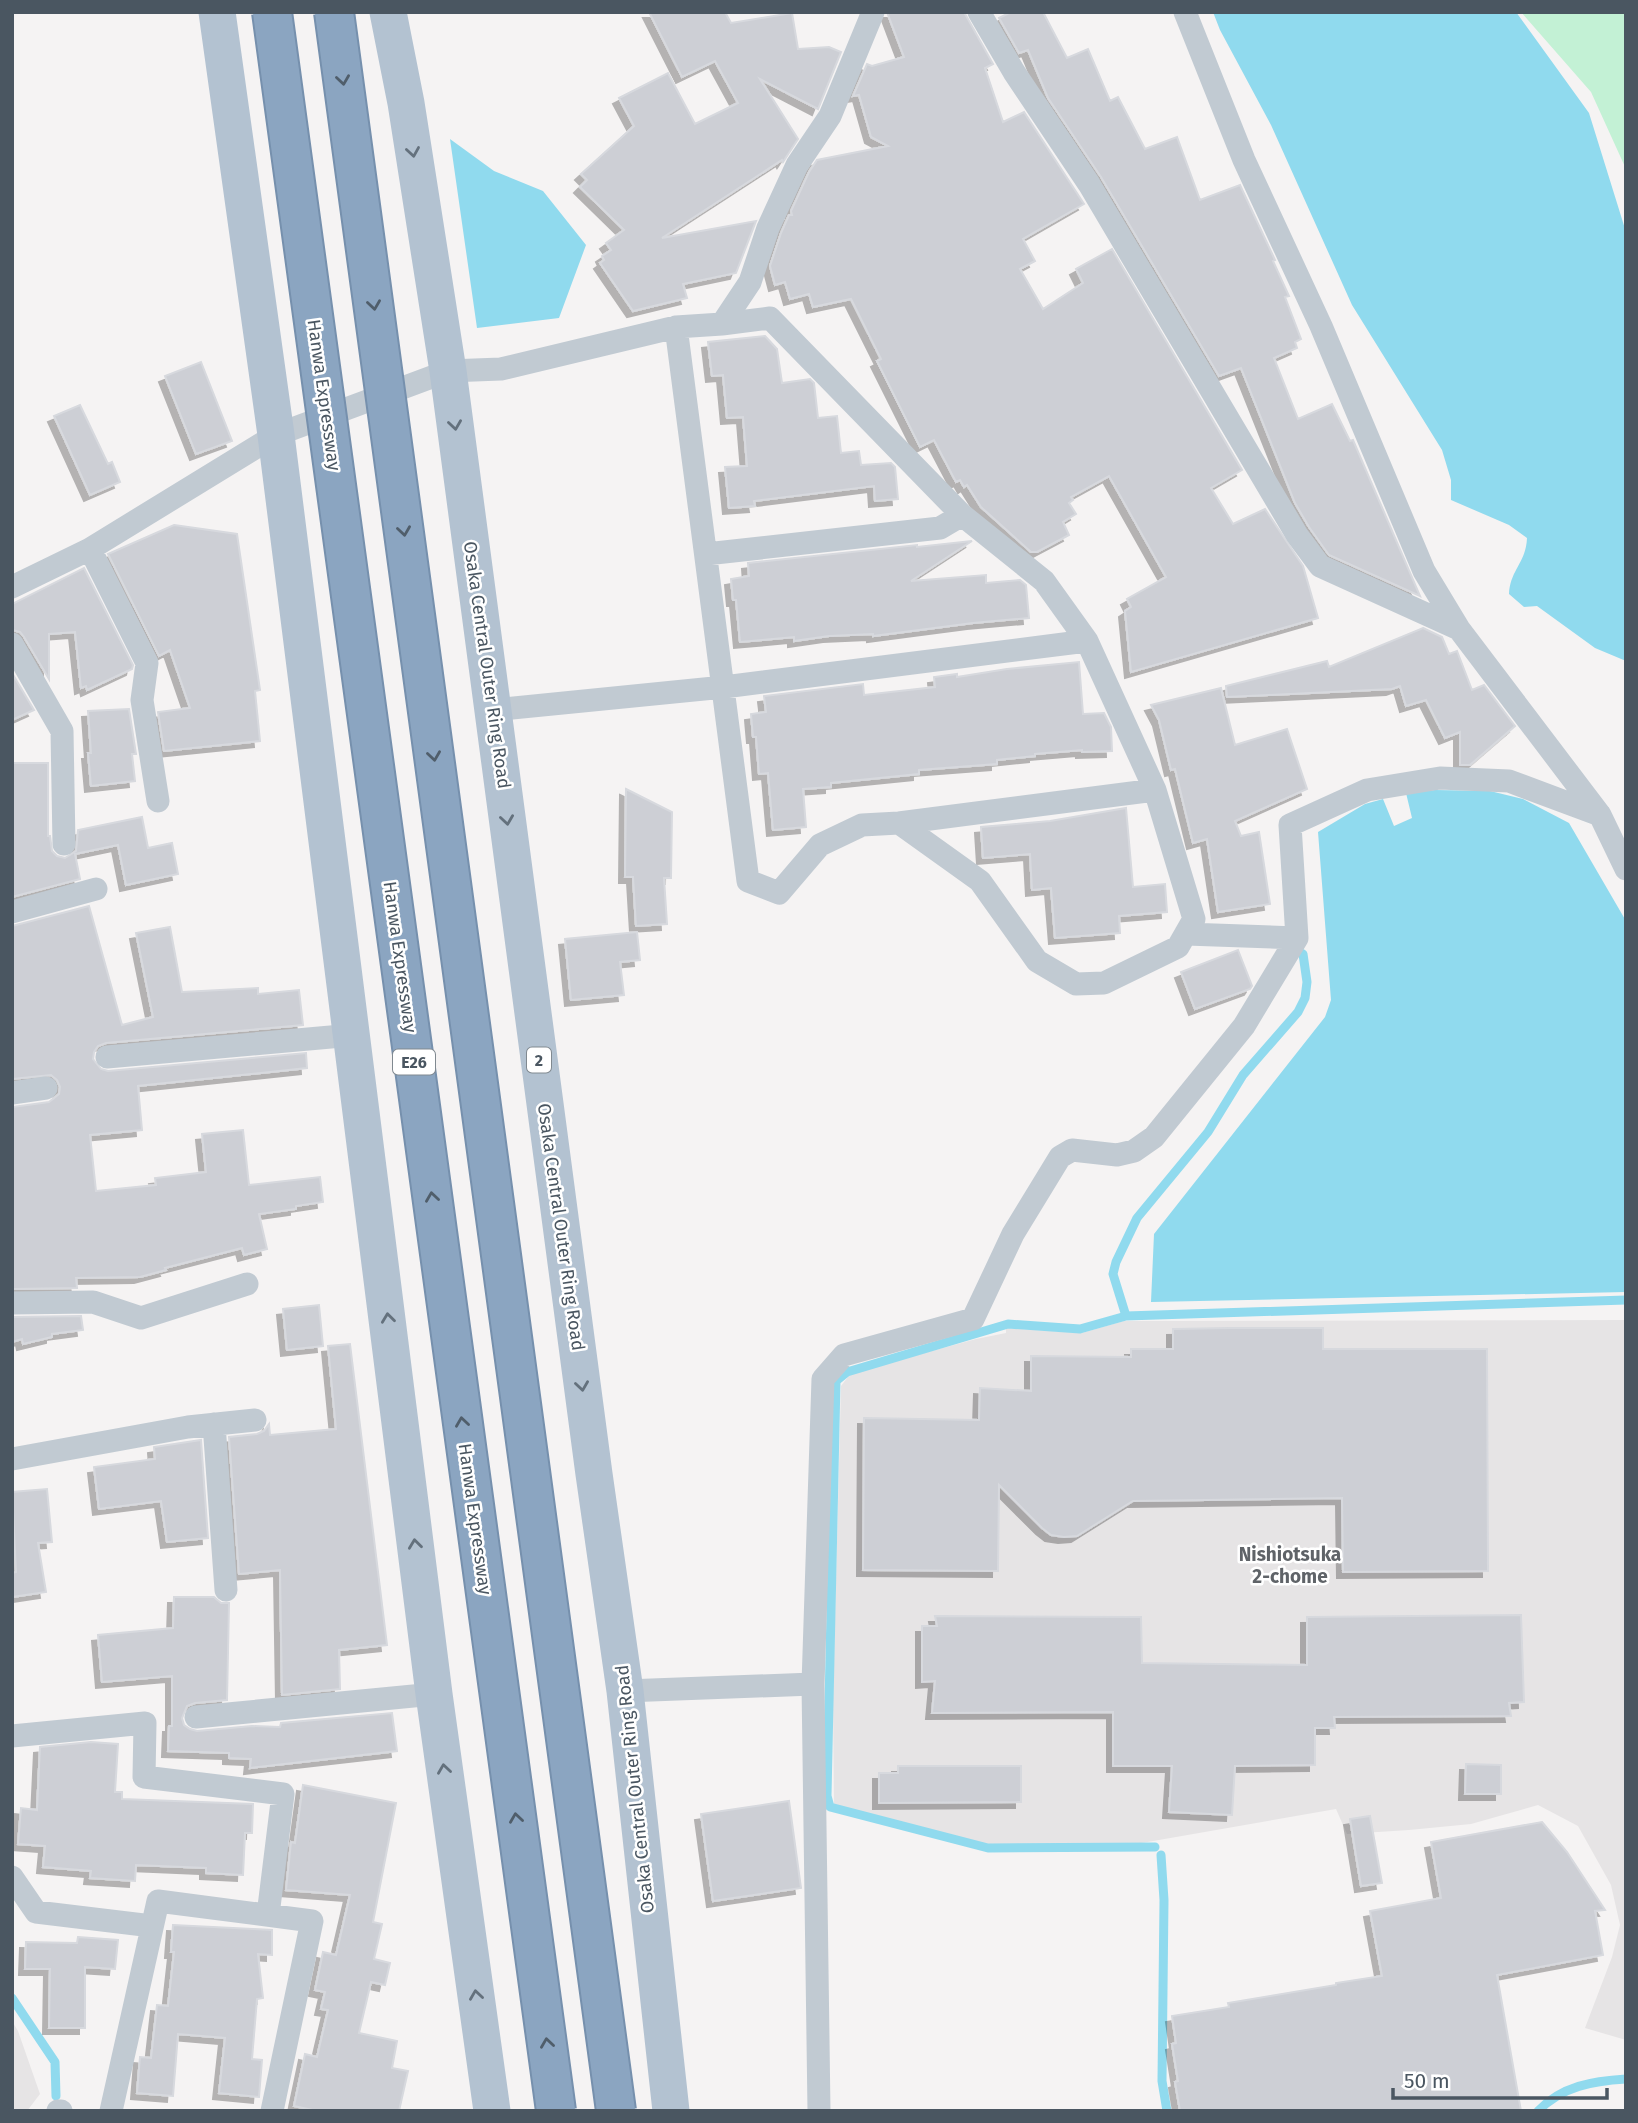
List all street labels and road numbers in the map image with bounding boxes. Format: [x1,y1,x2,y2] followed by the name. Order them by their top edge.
[302,318,346,472] street label: Hanwa Expressway
[459,540,515,790] street label: Osaka Central Outer Ring Road
[378,880,422,1034] street label: Hanwa Expressway
[527,1048,551,1072] road number: 2
[393,1050,435,1074] road number: E26
[533,1102,589,1352] street label: Osaka Central Outer Ring Road
[453,1442,497,1596] street label: Hanwa Expressway
[611,1664,659,1914] street label: Osaka Central Outer Ring Road

